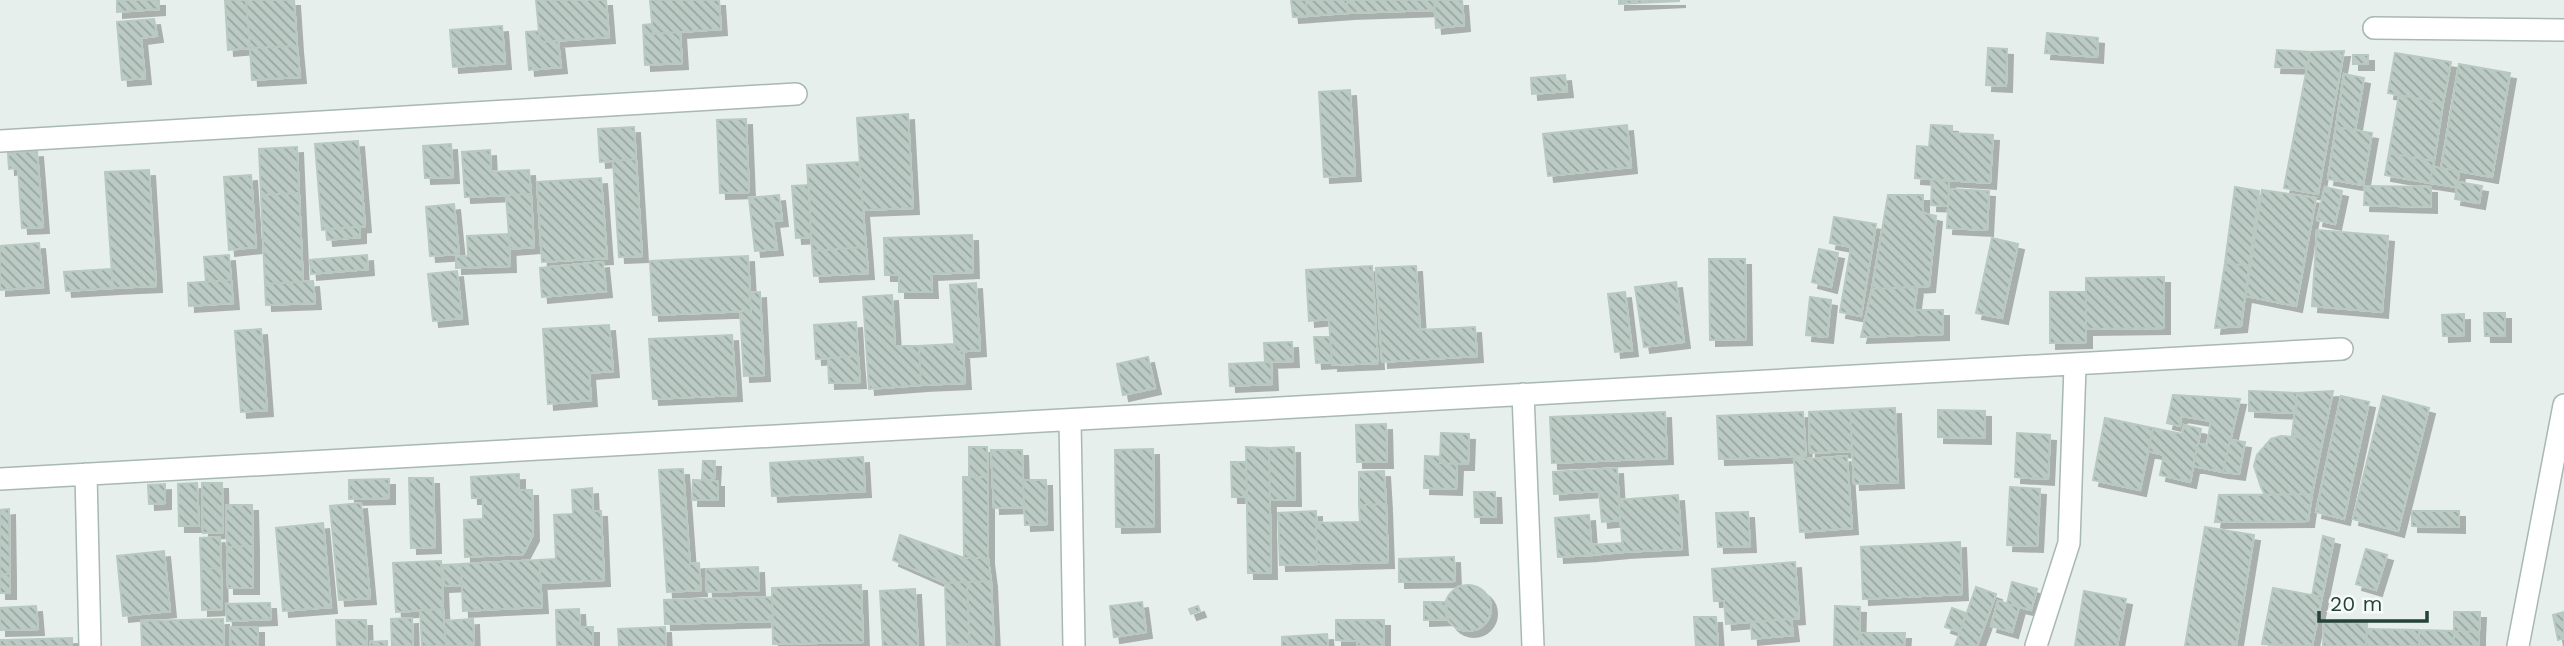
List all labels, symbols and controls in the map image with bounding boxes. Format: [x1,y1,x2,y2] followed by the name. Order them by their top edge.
[2319,580,2428,624] scale bar
[2330,591,2382,616] text: 20 m

